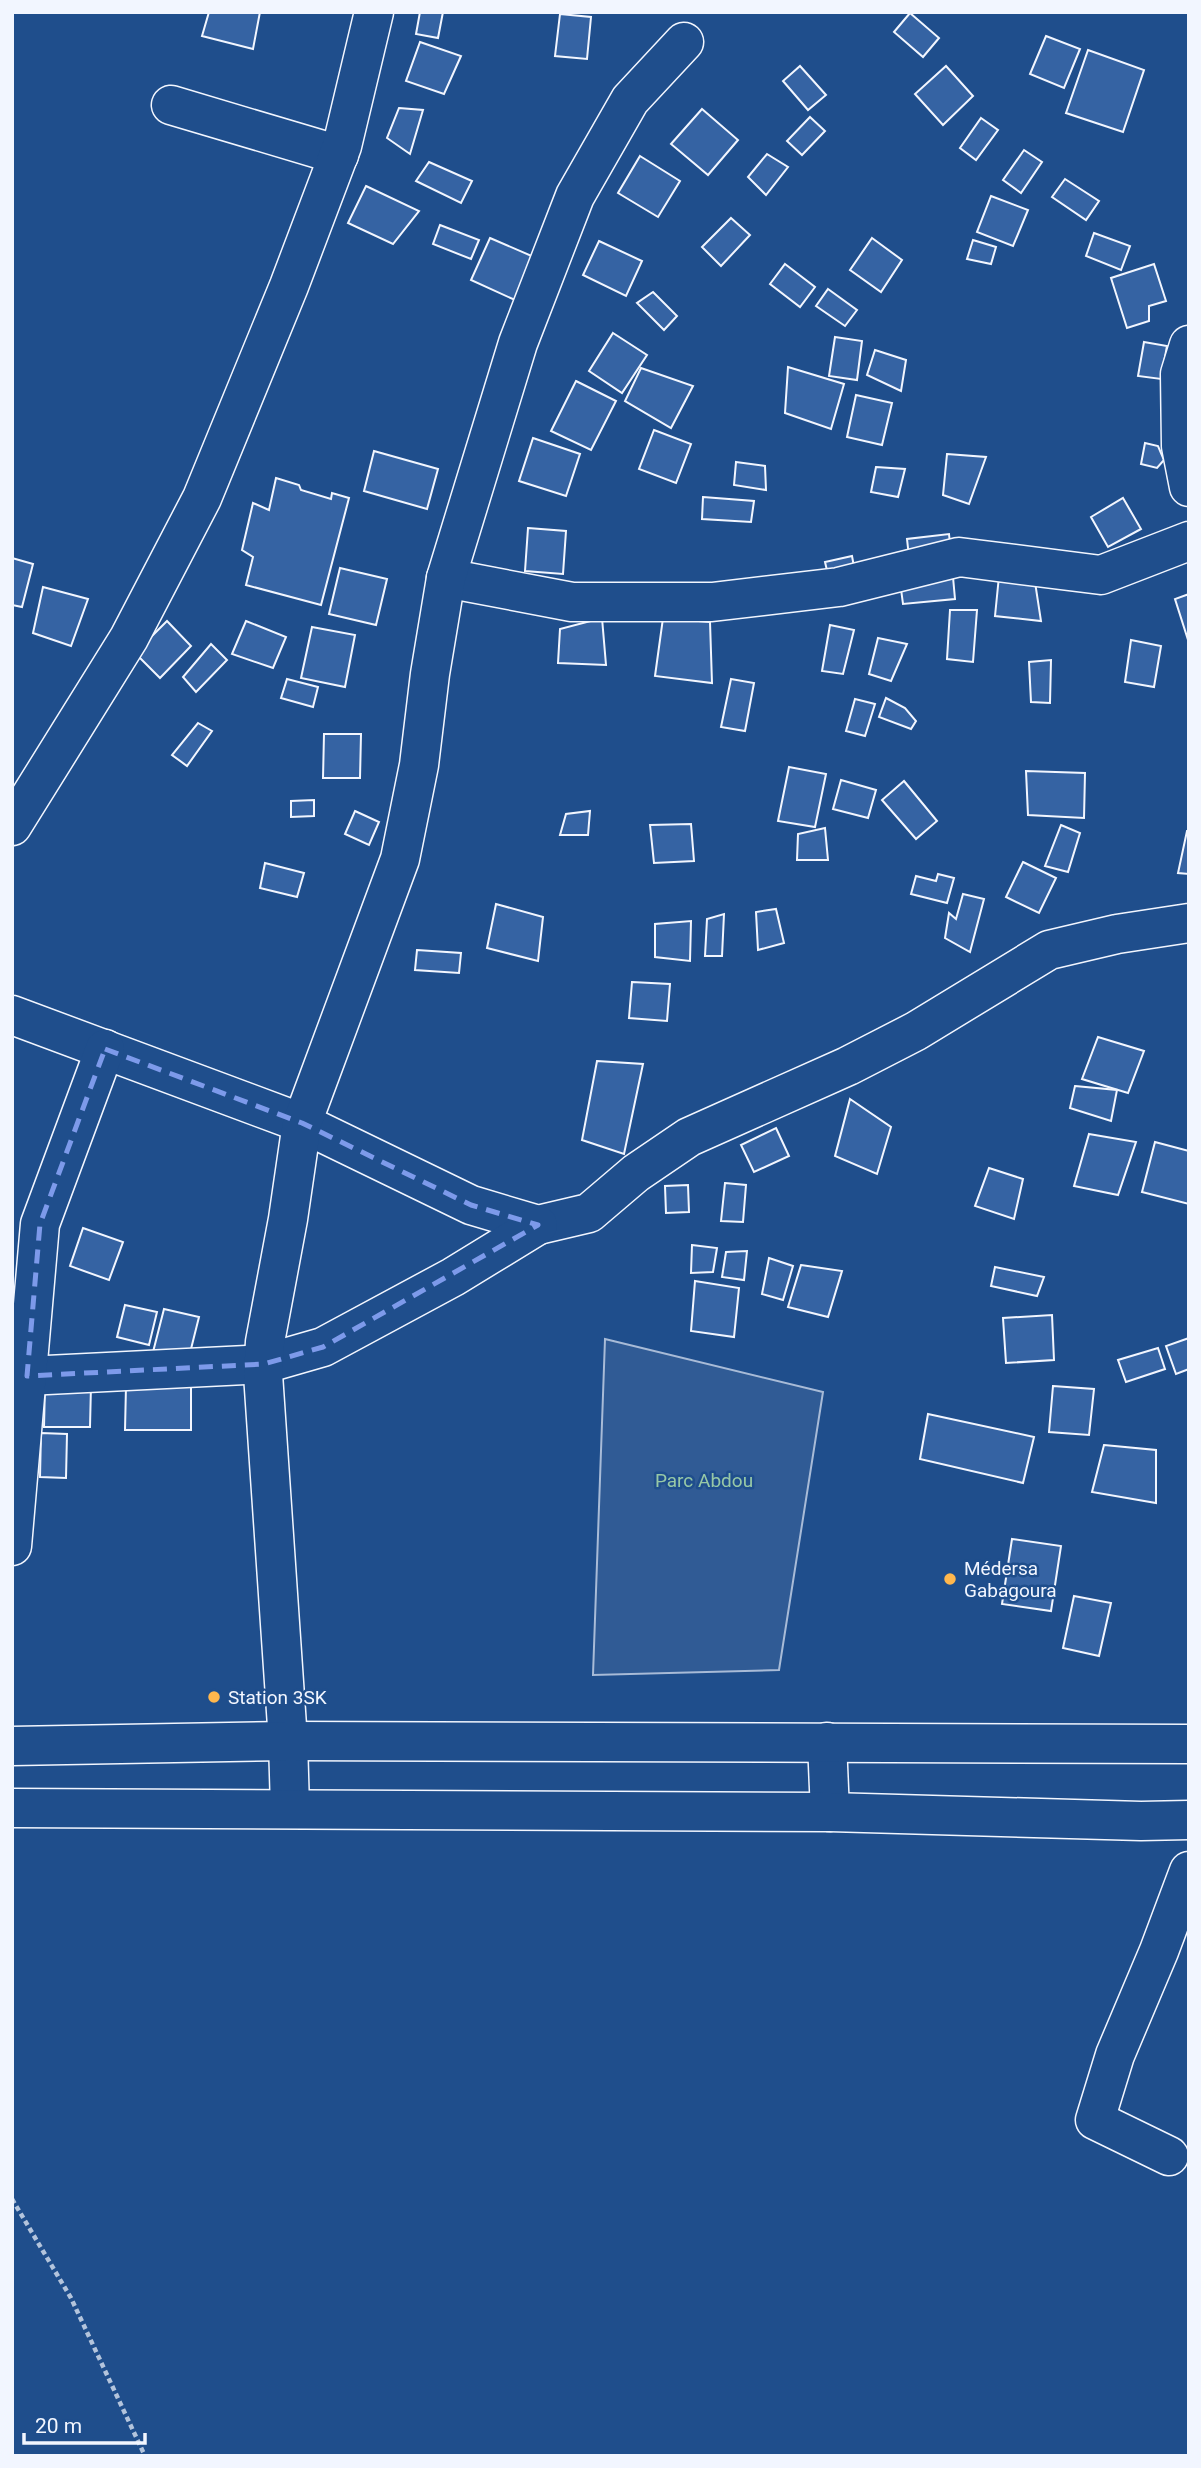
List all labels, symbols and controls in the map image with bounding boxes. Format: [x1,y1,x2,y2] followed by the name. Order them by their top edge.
[655,1469,753,1492] park label: Parc Abdou
[964,1557,1057,1602] place label: Médersa Gabagoura
[942,1571,958,1587] marker: Médersa Gabagoura
[228,1686,327,1709] place label: Station 3SK
[206,1689,222,1705] marker: Station 3SK
[24,2402,145,2446] scale bar
[35,2414,82,2438] text: 20 m

